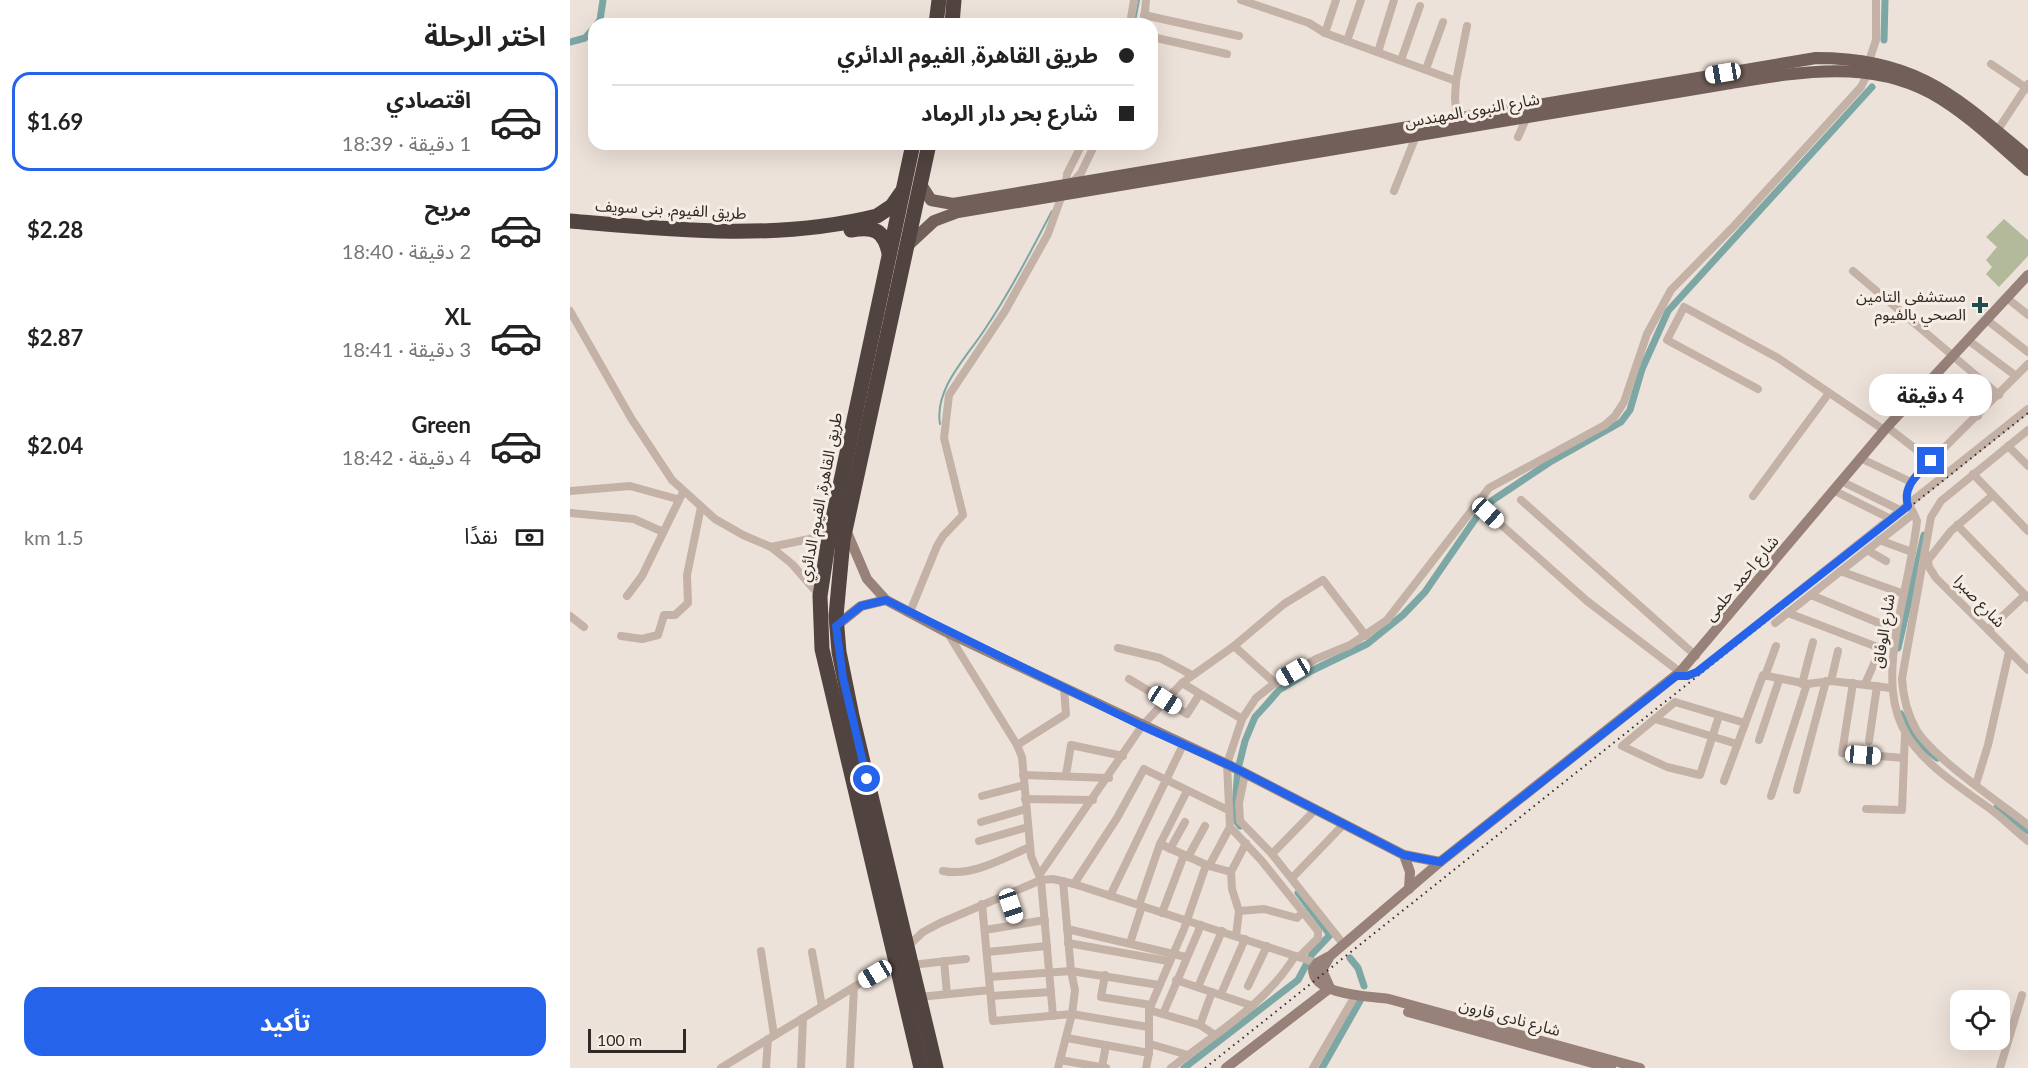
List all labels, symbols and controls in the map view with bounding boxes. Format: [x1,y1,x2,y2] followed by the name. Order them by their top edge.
[424,19,546,52] text: اختر الرحلة
[837,41,1098,68] text: طريق القاهرة, الفيوم الدائري
[1704,61,1742,85] car
[386,86,471,113] text: اقتصادي
[1403,88,1542,135] street label: شارع النبوى المهندس
[489,95,543,149] icon: car
[921,99,1098,126] text: شارع بحر دار الرماد
[27,108,83,135] text: $1.69
[342,131,471,155] text: 1 دقيقة · 18:39
[425,194,471,221] text: مريح
[595,195,747,226] street label: طريق الفيوم, بنى سويف
[489,203,543,257] icon: car
[27,216,83,243] text: $2.28
[342,239,471,263] text: 2 دقيقة · 18:40
[1856,286,1966,327] place label: مستشفي التامين الصحي بالفيوم
[1971,296,1989,314] marker: مستشفي التامين الصحي بالفيوم
[445,303,471,330] text: XL
[489,311,543,365] icon: car
[27,324,83,351] text: $2.87
[342,337,471,361] text: 3 دقيقة · 18:41
[1870,374,1992,416] callout: 4 دقيقة
[1897,383,1964,407] text: 4 دقيقة
[794,410,849,584] street label: طريق القاهرة, الفيوم الدائري
[411,411,471,438] text: Green
[489,419,543,473] icon: car
[27,432,83,459] text: $2.04
[342,445,471,469] text: 4 دقيقة · 18:42
[1917,447,1944,474] route end
[1469,494,1507,532] car
[513,521,546,554] icon: cash
[464,522,498,549] text: نقدًا
[24,525,84,549] text: 1.5 km
[1699,531,1785,627] street label: شارع احمد حلمى
[1948,571,2010,633] street label: شارع صبرا
[1867,592,1902,670] street label: شارع الوفاق
[1273,655,1313,689] car
[1145,683,1185,717] car
[1844,744,1882,766] car
[853,765,880,792] route start
[997,886,1025,926] car
[855,957,895,991] car
[24,987,546,1056] button: تأكيد
[1950,990,2010,1050] map controls
[1950,990,2010,1050] button: locate
[1456,994,1563,1043] street label: شارع نادى قارون
[588,1026,686,1054] scale bar
[597,1030,642,1049] text: 100 m

